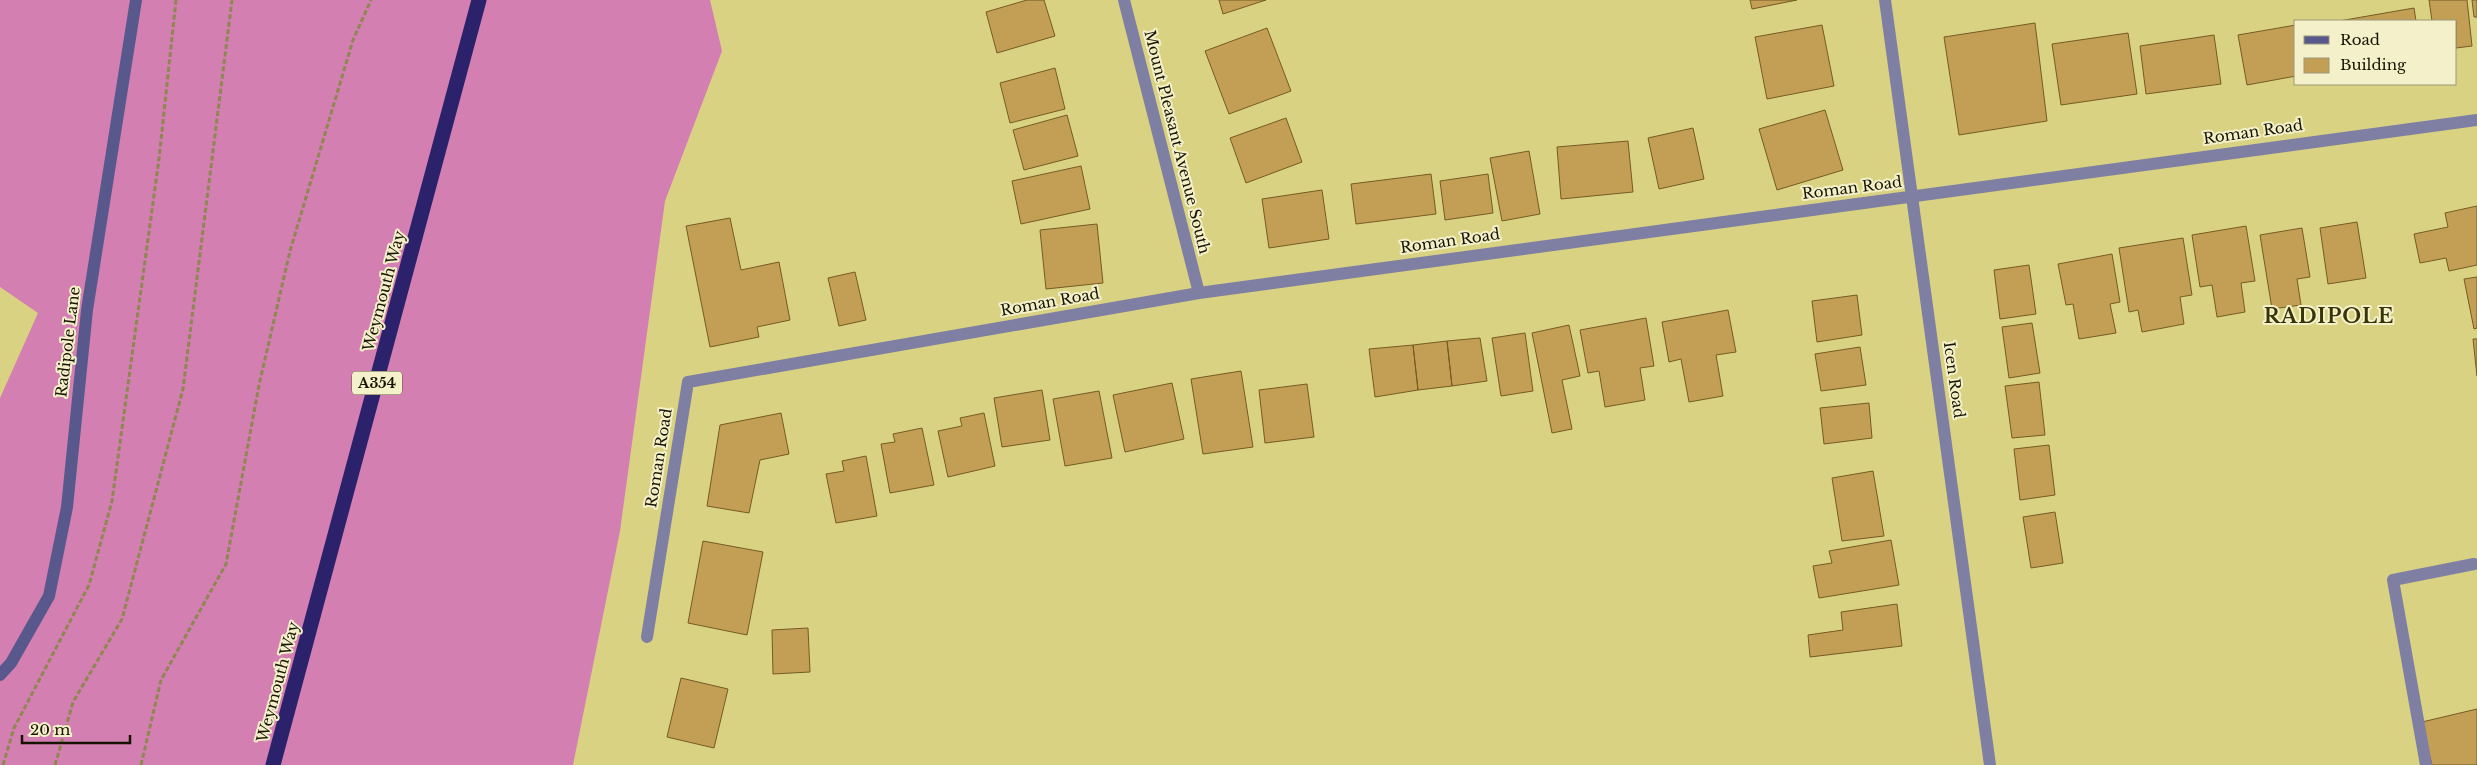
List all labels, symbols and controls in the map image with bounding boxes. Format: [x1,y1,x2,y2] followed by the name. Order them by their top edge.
[2294,20,2457,85] legend
[1140,28,1215,256] street label: Mount Pleasant Avenue South
[2340,30,2380,49] text: Road
[2340,55,2407,74] text: Building
[2202,115,2304,148] street label: Roman Road
[1801,172,1903,203] street label: Roman Road
[1399,224,1501,257] street label: Roman Road
[358,228,409,354] street label: Weymouth Way
[999,283,1101,320] street label: Roman Road
[51,286,84,398] street label: Radipole Lane
[2264,304,2394,328] district label: RADIPOLE
[1940,340,1969,419] street label: Icen Road
[352,372,402,394] road number: A354
[641,407,676,509] street label: Roman Road
[252,619,303,745] street label: Weymouth Way
[22,712,130,744] scale bar
[30,720,70,739] text: 20 m

